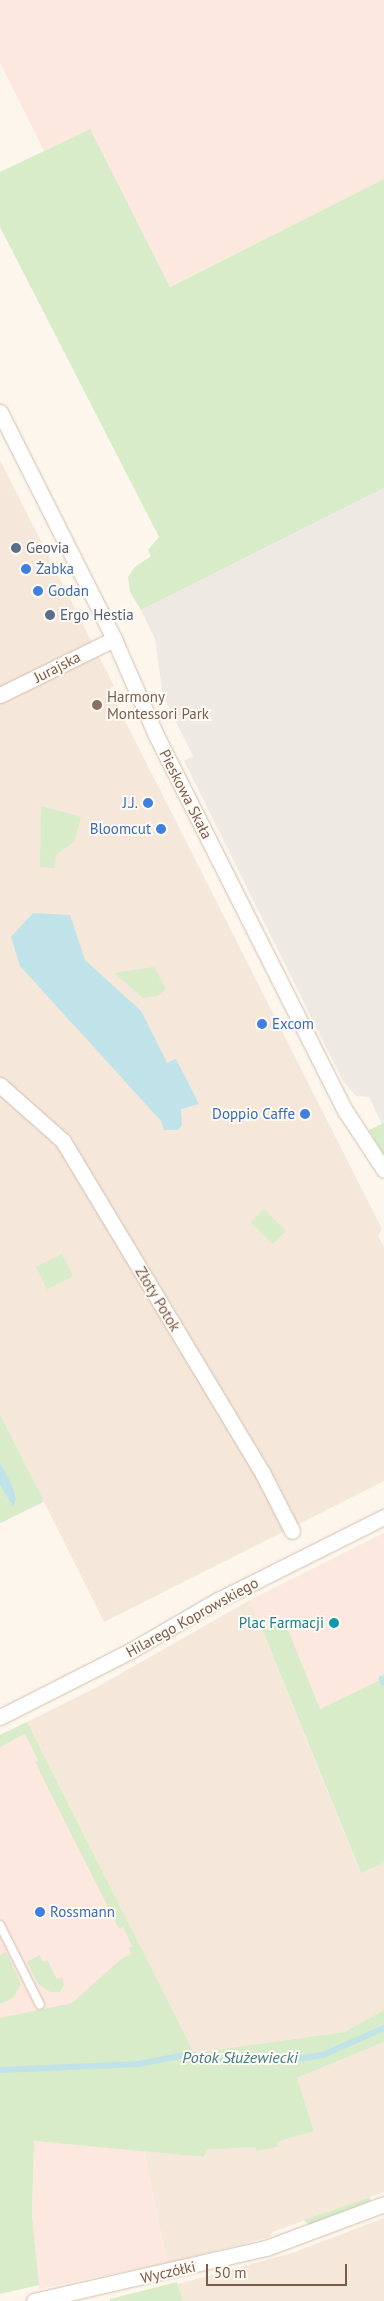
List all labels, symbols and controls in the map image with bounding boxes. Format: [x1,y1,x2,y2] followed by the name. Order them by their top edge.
[26,539,69,557] place label: Geovia
[10,542,22,554] marker: Geovia
[36,560,74,578] place label: Żabka
[20,563,32,575] marker: Żabka
[48,582,89,600] place label: Godan
[32,585,44,597] marker: Godan
[60,606,134,624] place label: Ergo Hestia
[44,609,56,621] marker: Ergo Hestia
[31,648,83,686] street label: Jurajska
[107,687,209,722] place label: Harmony Montessori Park
[91,699,103,711] marker: Harmony Montessori Park
[156,746,216,842] street label: Pieskowa Skała
[123,794,138,812] place label: J.J.
[142,797,154,809] marker: J.J.
[90,820,151,838] place label: Bloomcut
[155,823,167,835] marker: Bloomcut
[272,1015,314,1033] place label: Excom
[256,1018,268,1030] marker: Excom
[212,1105,295,1123] place label: Doppio Caffe
[299,1108,311,1120] marker: Doppio Caffe
[132,1263,184,1335] street label: Złoty Potok
[123,1573,261,1661] street label: Hilarego Koprowskiego
[238,1614,324,1632] place label: Plac Farmacji
[328,1617,340,1629] marker: Plac Farmacji
[50,1903,115,1921] place label: Rossmann
[34,1906,46,1918] marker: Rossmann
[182,2047,298,2067] water label: Potok Służewiecki
[209,2254,350,2286] scale bar
[139,2257,197,2287] street label: Wyczółki
[214,2263,247,2282] text: 50 m

